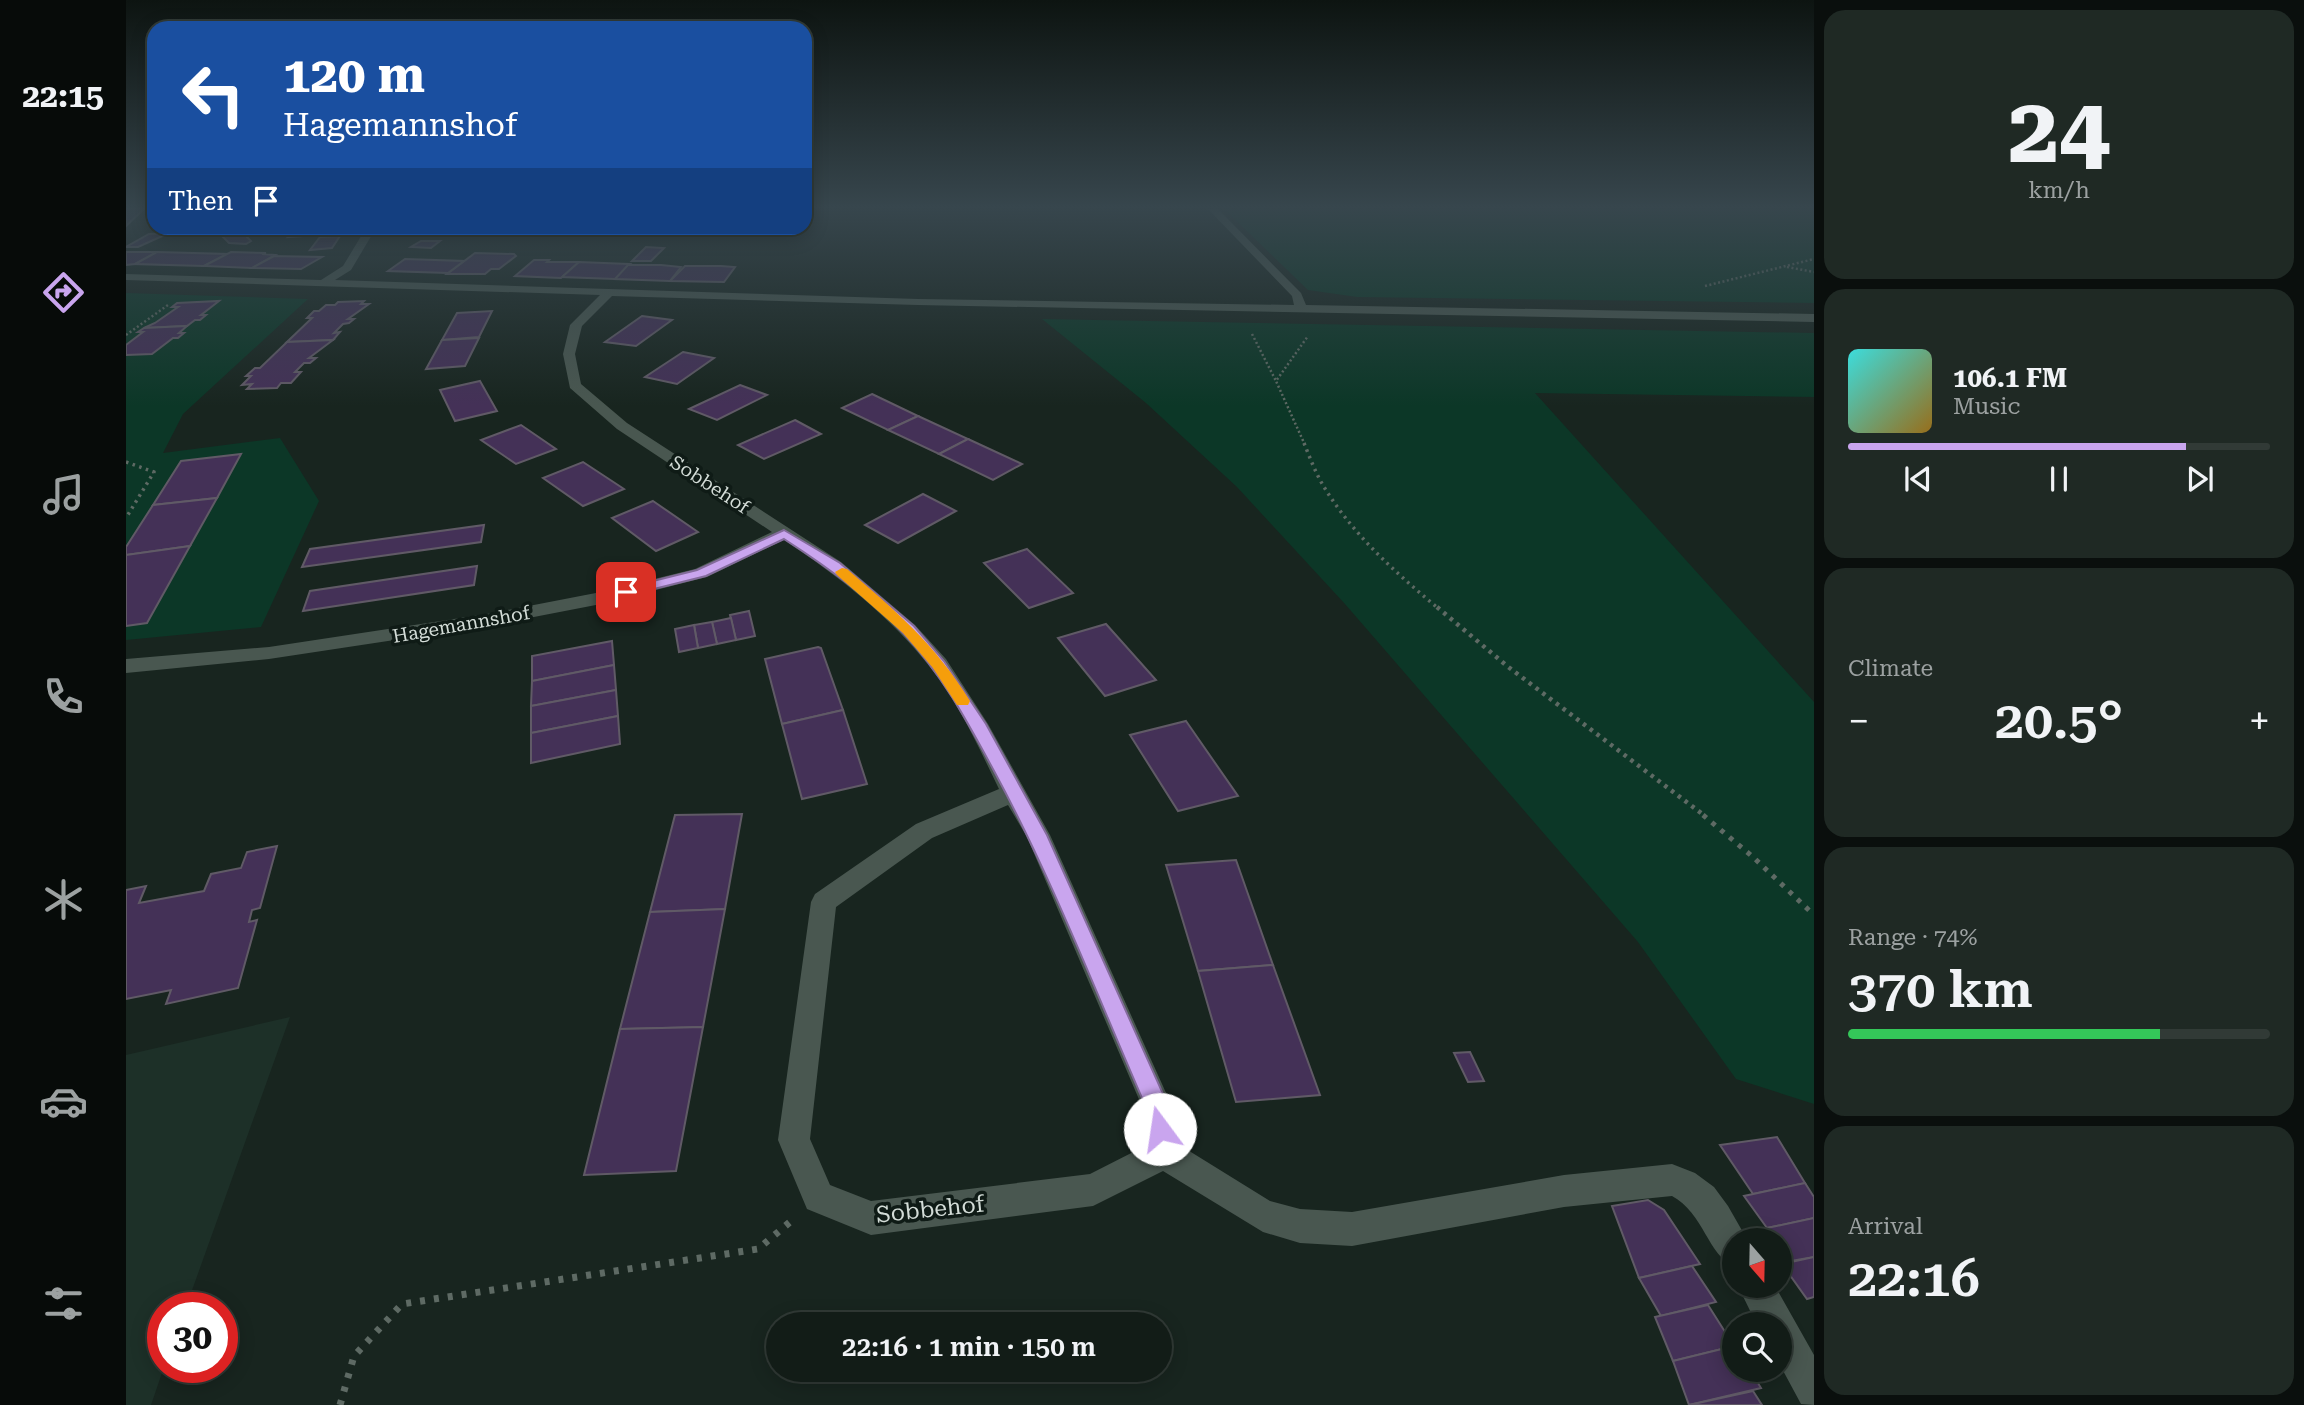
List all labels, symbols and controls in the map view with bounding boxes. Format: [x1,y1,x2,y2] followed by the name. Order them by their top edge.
[283,47,425,104] text: 120 m
[168,49,259,140] icon: left
[22,77,104,115] text: 22:15
[2008,78,2110,184] text: 24
[283,106,517,144] text: Hagemannshof
[2028,177,2090,204] text: km/h
[247,182,285,220] icon: arrive
[168,186,233,216] text: Then
[39,268,88,317] icon: directions
[1953,363,2067,393] text: 106.1 FM
[1953,393,2020,420] text: Music
[666,450,754,519] street label: Sobbehof
[1899,460,1937,498] icon: previous
[2040,460,2078,498] icon: pause
[2181,460,2219,498] icon: next
[39,470,88,519] icon: music
[596,562,656,622] pin
[607,573,645,611] icon: arrive
[391,601,532,648] street label: Hagemannshof
[1848,655,1933,682] text: Climate
[39,672,88,721] icon: phone
[1995,690,2123,751] text: 20.5°
[1848,699,1869,743] text: −
[2249,699,2270,743] text: +
[39,875,88,924] icon: climate
[1848,924,1977,951] text: Range · 74%
[1848,959,2033,1020] text: 370 km
[39,1077,88,1126] icon: car
[1123,1092,1197,1166] position arrow
[875,1190,987,1229] street label: Sobbehof
[1848,1213,1923,1240] text: Arrival
[1722,1228,1792,1298] north arrow
[1722,1228,1792,1382] map controls
[1848,1248,1980,1309] text: 22:16
[39,1279,88,1328] icon: filters
[147,1292,238,1383] speed limit sign: 30
[1722,1312,1792,1382] button: search
[842,1332,1096,1362] text: 22:16 · 1 min · 150 m

